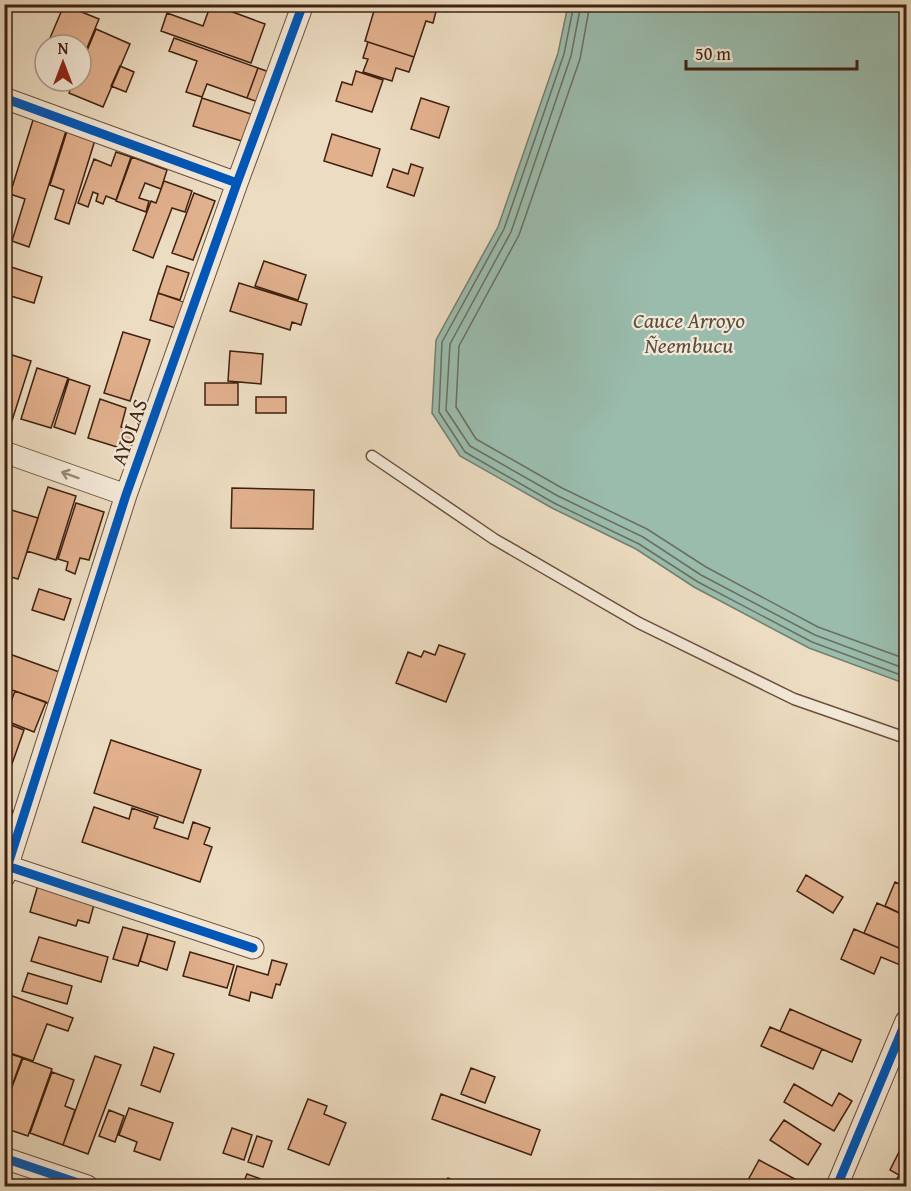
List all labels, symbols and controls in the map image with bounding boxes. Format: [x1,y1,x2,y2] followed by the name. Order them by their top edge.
[33,33,93,93] north arrow
[686,33,857,71] scale bar
[58,36,69,60] text: N
[695,40,731,67] text: 50 m
[633,304,745,361] water label: Cauce Arroyo Ñeembucu
[103,394,155,470] street label: AYOLAS
[62,469,80,480] one-way arrow

